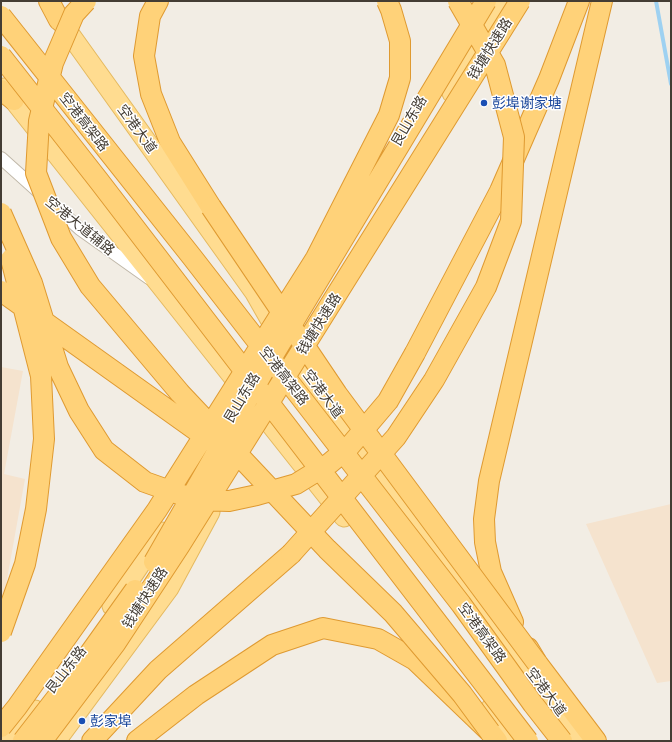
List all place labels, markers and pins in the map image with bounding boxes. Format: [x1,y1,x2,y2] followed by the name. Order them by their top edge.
[492,95,562,111] place label: 彭埠谢家塘
[479,98,489,108] marker: 彭埠谢家塘
[90,713,132,729] place label: 彭家埠
[77,716,87,726] marker: 彭家埠

